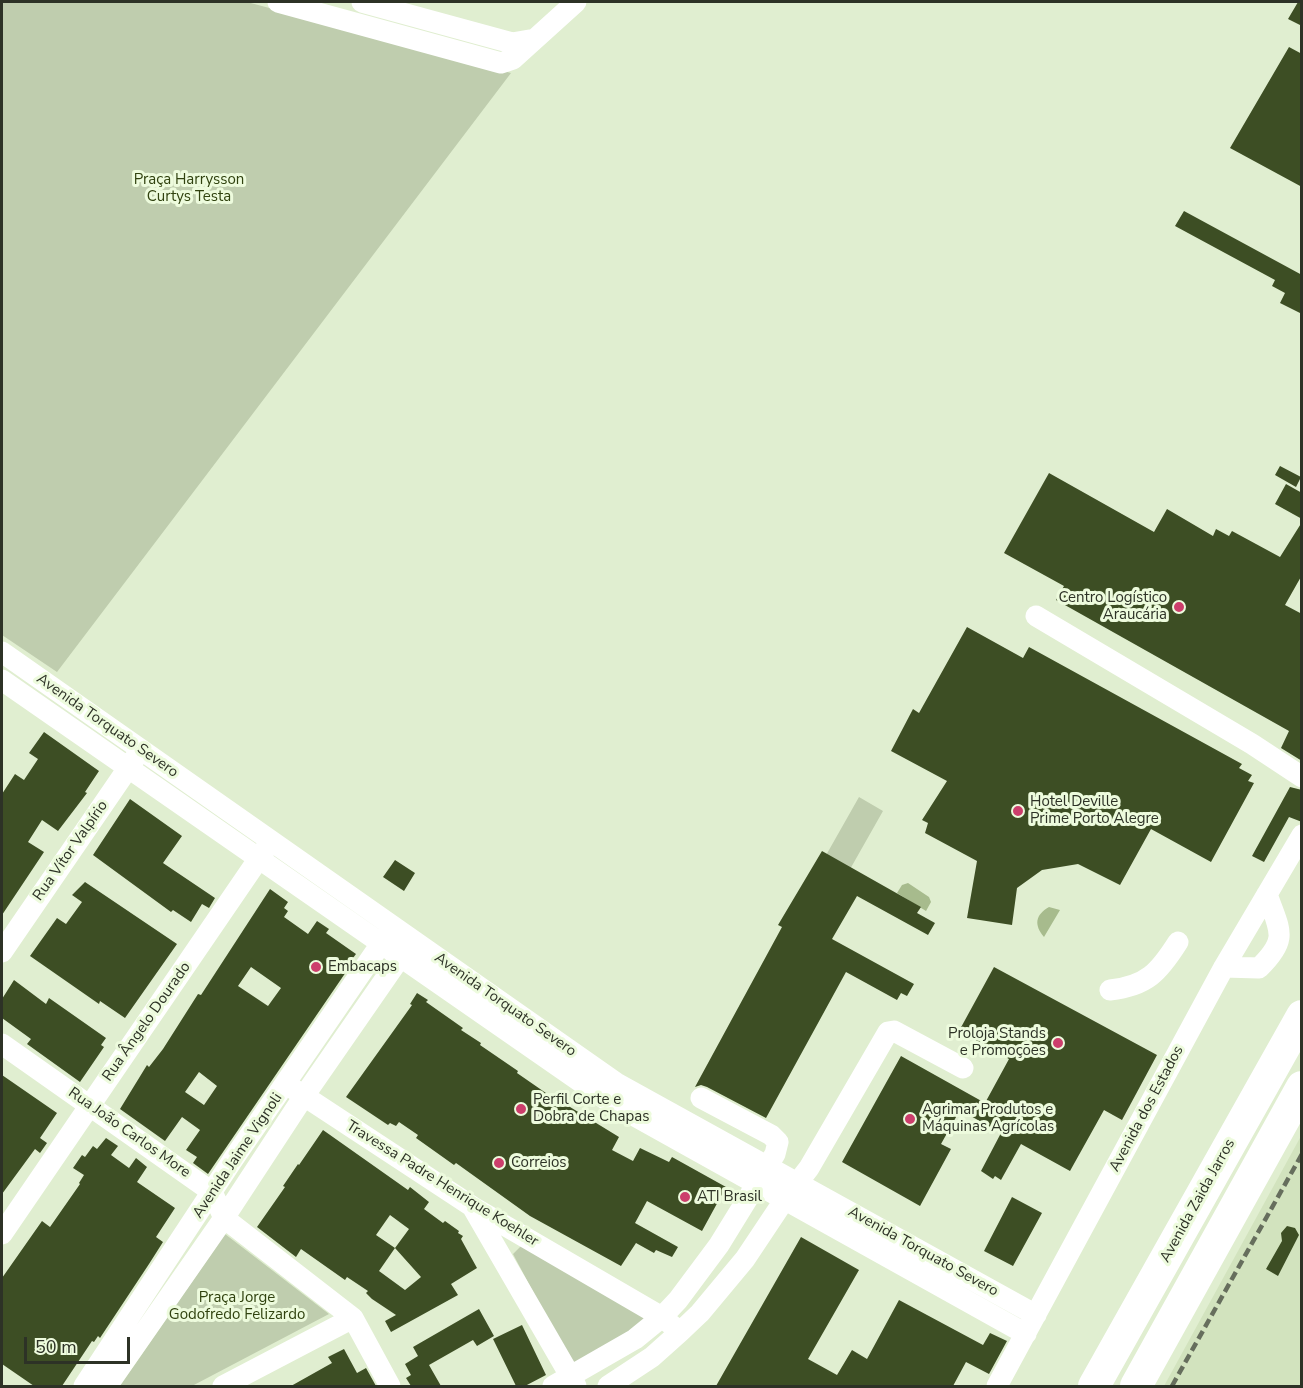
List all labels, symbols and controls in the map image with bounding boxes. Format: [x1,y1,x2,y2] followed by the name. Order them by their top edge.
[134,171,244,206] park label: Praça Harrysson Curtys Testa
[1059,589,1167,624] place label: Centro Logístico Araucária
[1172,600,1186,614] marker: Centro Logístico Araucária
[33,670,181,782] street label: Avenida Torquato Severo
[1030,793,1159,828] place label: Hotel Deville Prime Porto Alegre
[30,797,112,905] street label: Rua Vítor Valpírio
[1011,804,1025,818] marker: Hotel Deville Prime Porto Alegre
[431,949,579,1061] street label: Avenida Torquato Severo
[328,958,397,976] place label: Embacaps
[99,959,195,1085] street label: Rua Ângelo Dourado
[309,960,323,974] marker: Embacaps
[948,1025,1046,1060] place label: Proloja Stands e Promoções
[1051,1036,1065,1050] marker: Proloja Stands e Promoções
[1106,1043,1188,1175] street label: Avenida dos Estados
[64,1084,194,1182] street label: Rua João Carlos More
[189,1090,287,1222] street label: Avenida Jaime Vignoli
[533,1091,649,1126] place label: Perfil Corte e Dobra de Chapas
[922,1101,1054,1136] place label: Agrimar Produtos e Máquinas Agrícolas
[514,1102,528,1116] marker: Perfil Corte e Dobra de Chapas
[903,1112,917,1126] marker: Agrimar Produtos e Máquinas Agrícolas
[343,1117,541,1251] street label: Travessa Padre Henrique Koehler
[1157,1136,1239,1266] street label: Avenida Zaida Jarros
[511,1154,567,1172] place label: Correios
[492,1156,506,1170] marker: Correios
[697,1188,762,1206] place label: ATI Brasil
[678,1190,692,1204] marker: ATI Brasil
[845,1203,1001,1301] street label: Avenida Torquato Severo
[169,1289,305,1324] park label: Praça Jorge Godofredo Felizardo
[27,1325,134,1363] scale bar
[35,1335,77,1359] text: 50 m

